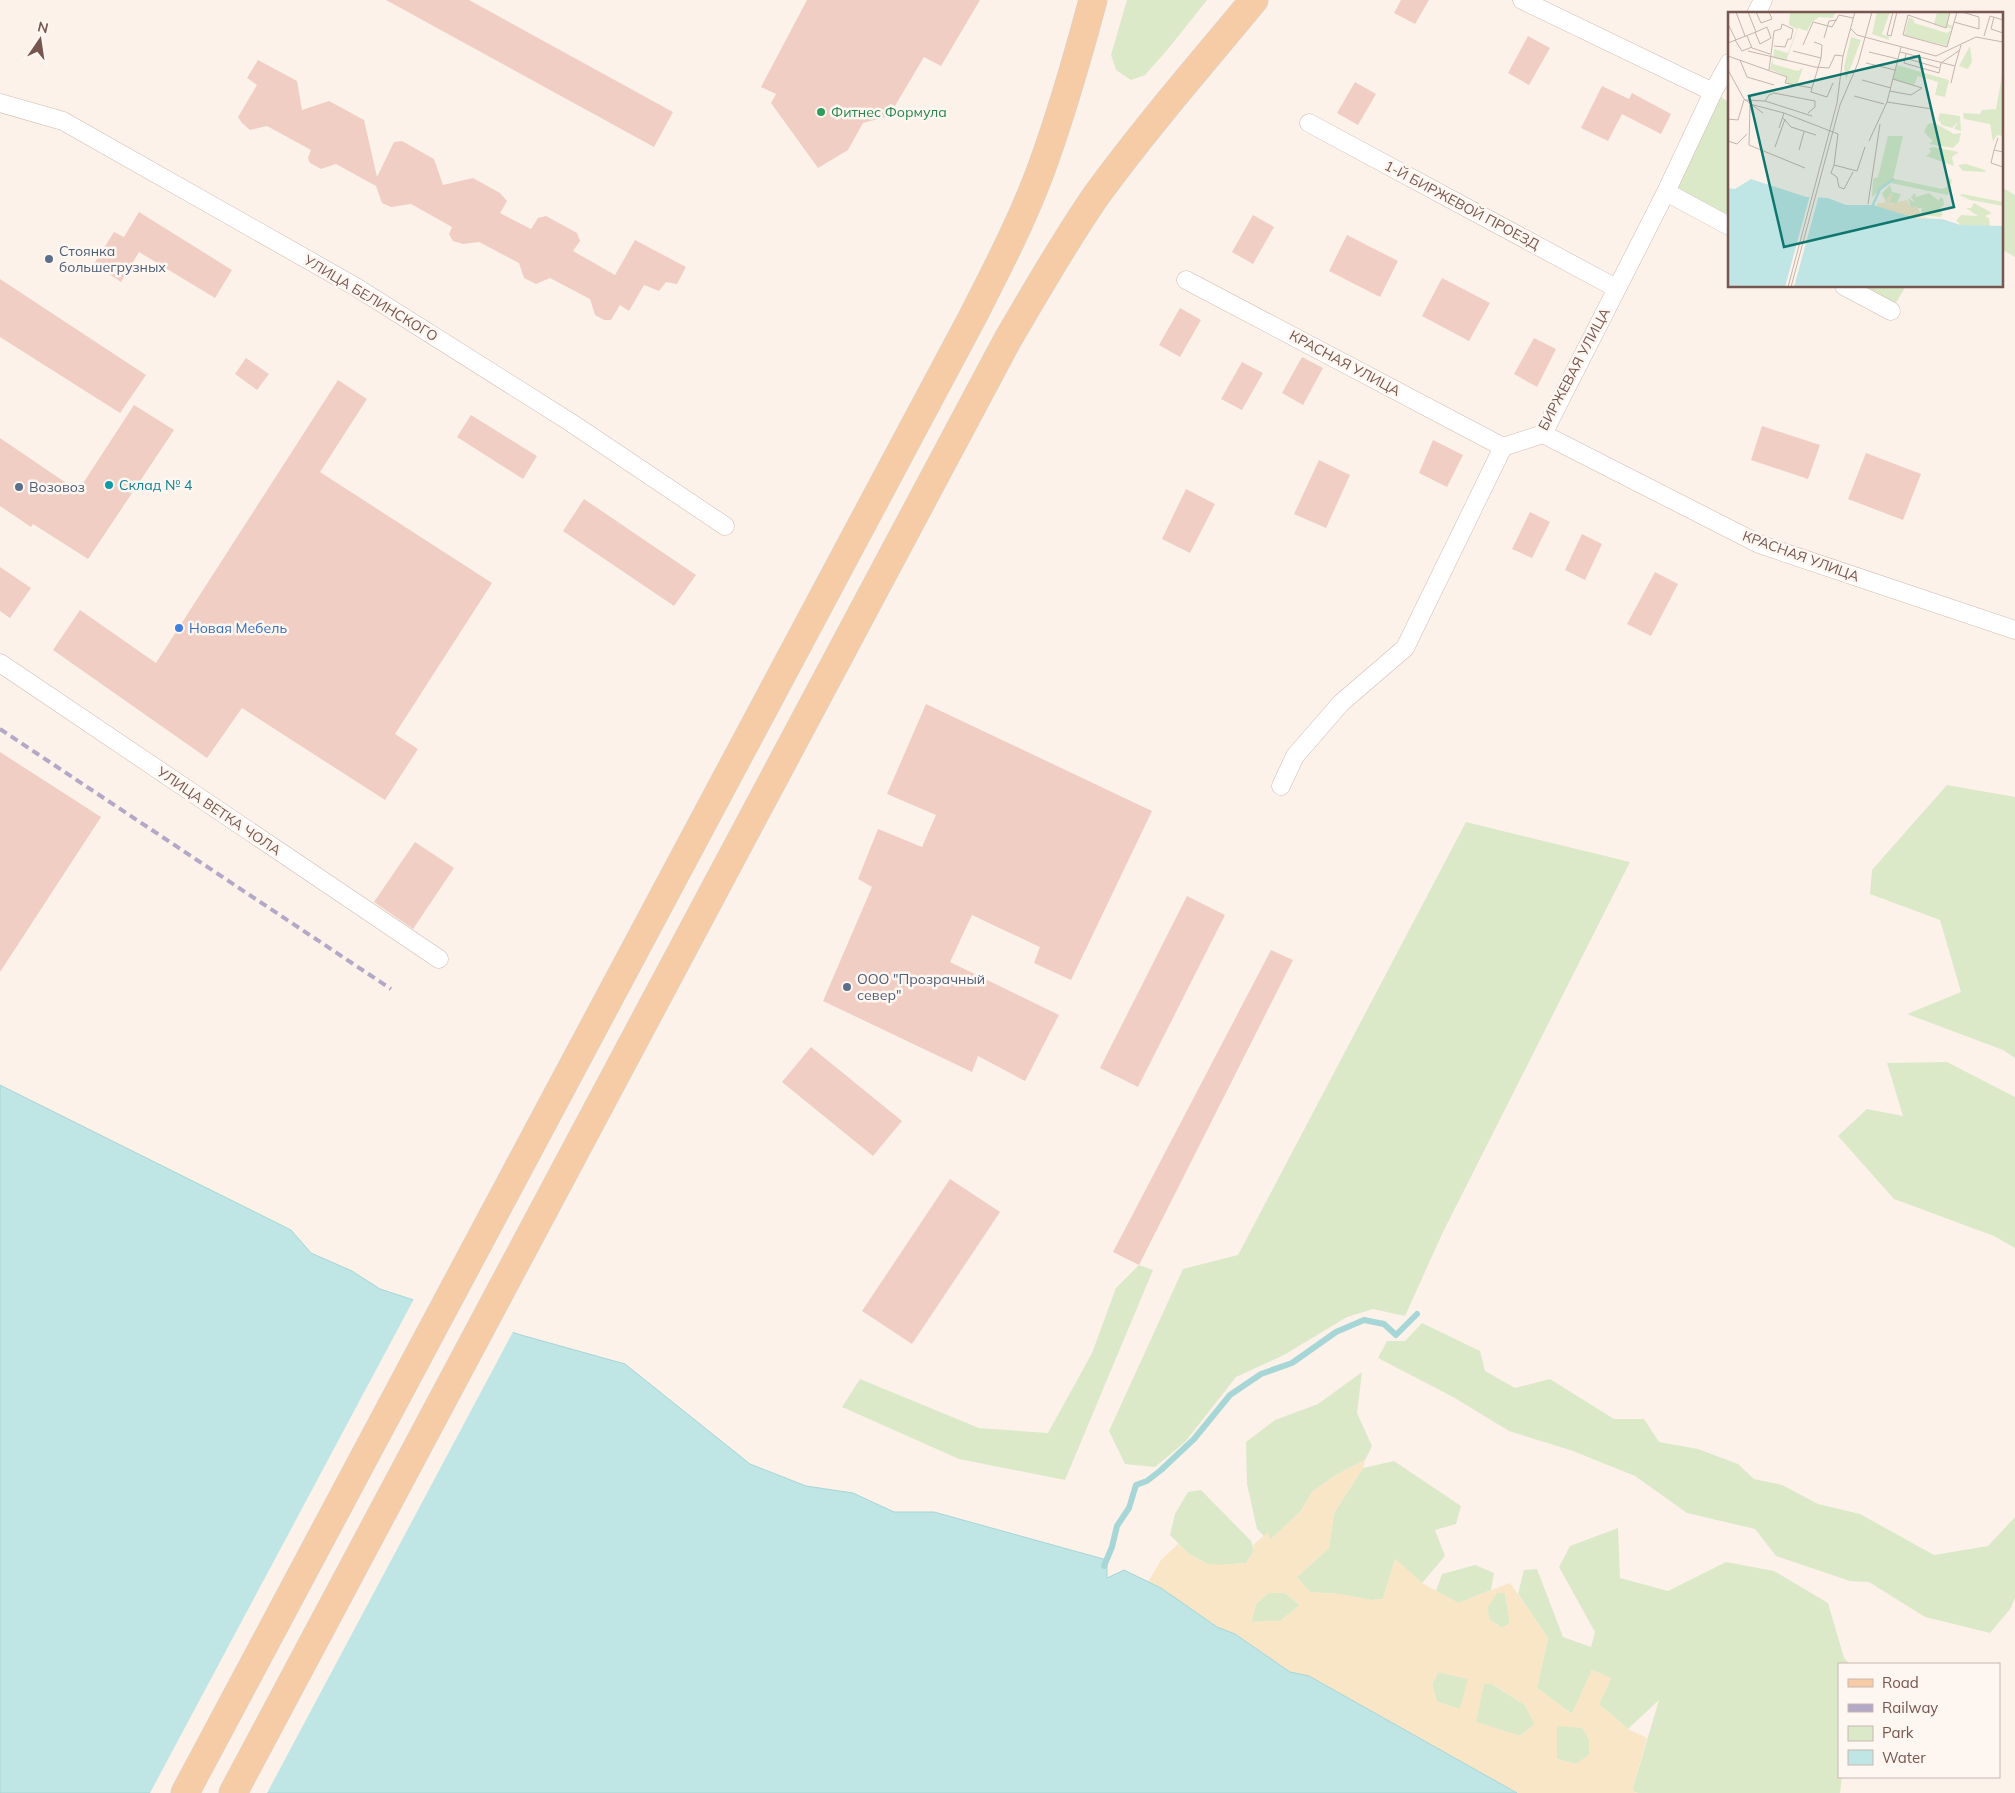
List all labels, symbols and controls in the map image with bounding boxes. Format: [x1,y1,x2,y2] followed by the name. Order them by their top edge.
[1728,12,2002,288] inset map
[15,15,65,65] north arrow
[36,17,50,37] text: N
[831,103,947,121] place label: Фитнес Формула
[815,106,827,118] marker: Фитнес Формула
[1381,156,1543,254] street label: 1-Й БИРЖЕВОЙ ПРОЕЗД
[59,242,166,276] place label: Стоянка большегрузных
[300,250,441,345] street label: УЛИЦА БЕЛИНСКОГО
[43,253,55,265] marker: Стоянка большегрузных
[1534,304,1614,433] street label: БИРЖЕВАЯ УЛИЦА
[1286,326,1404,400] street label: КРАСНАЯ УЛИЦА
[119,476,193,494] place label: Склад № 4
[29,478,85,496] place label: Возовоз
[103,479,115,491] marker: Склад № 4
[13,481,25,493] marker: Возовоз
[1740,527,1863,586] street label: КРАСНАЯ УЛИЦА
[189,619,287,637] place label: Новая Мебель
[173,622,185,634] marker: Новая Мебель
[153,762,285,860] street label: УЛИЦА ВЕТКА ЧОЛА
[857,970,985,1004] place label: ООО "Прозрачный север"
[841,981,853,993] marker: ООО "Прозрачный север"
[1838,1663,2000,1778] legend
[1882,1673,1919,1692] text: Road
[1882,1698,1938,1717] text: Railway
[1882,1723,1914,1742] text: Park
[1882,1748,1926,1767] text: Water

